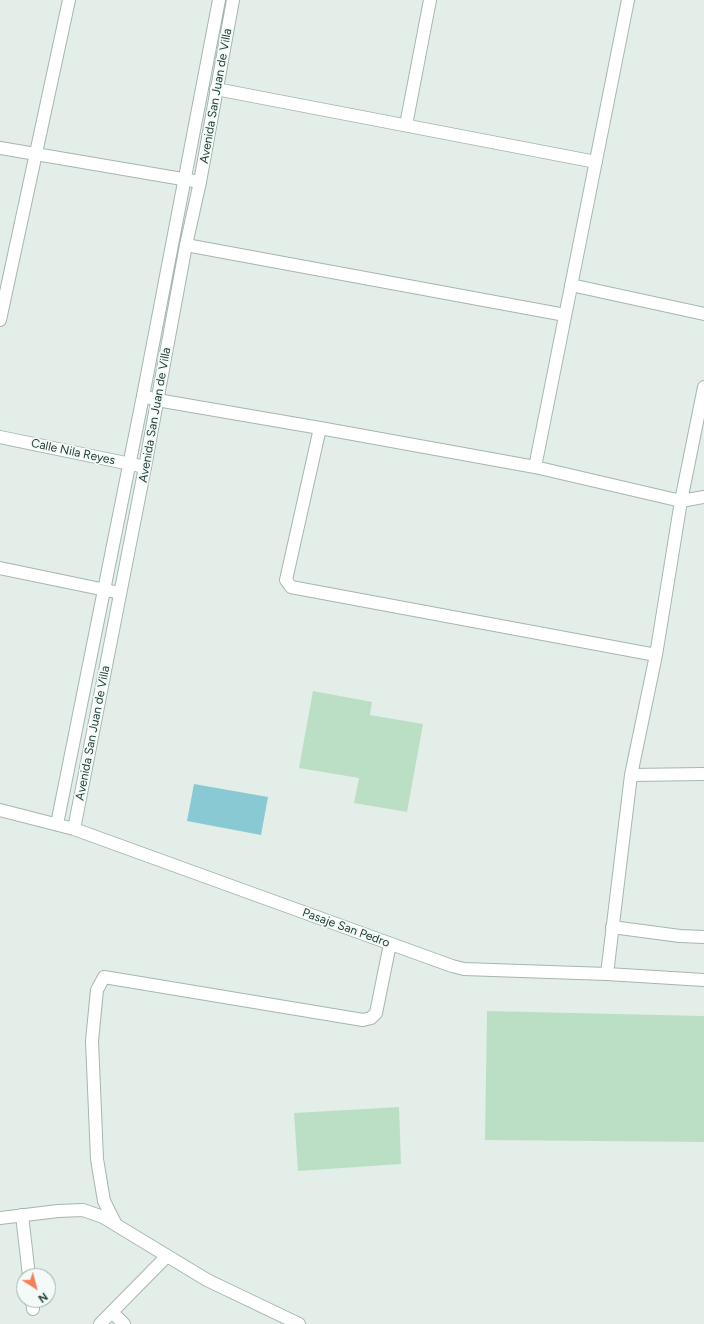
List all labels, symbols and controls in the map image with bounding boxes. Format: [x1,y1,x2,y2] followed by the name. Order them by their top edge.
[197,27,235,165] street label: Avenida San Juan de Villa
[136,346,174,484] street label: Avenida San Juan de Villa
[30,436,116,468] street label: Calle Nila Reyes
[73,664,113,802] street label: Avenida San Juan de Villa
[300,906,392,950] street label: Pasaje San Pedro
[16,1268,56,1308] north arrow
[36,1290,50,1305] text: N

